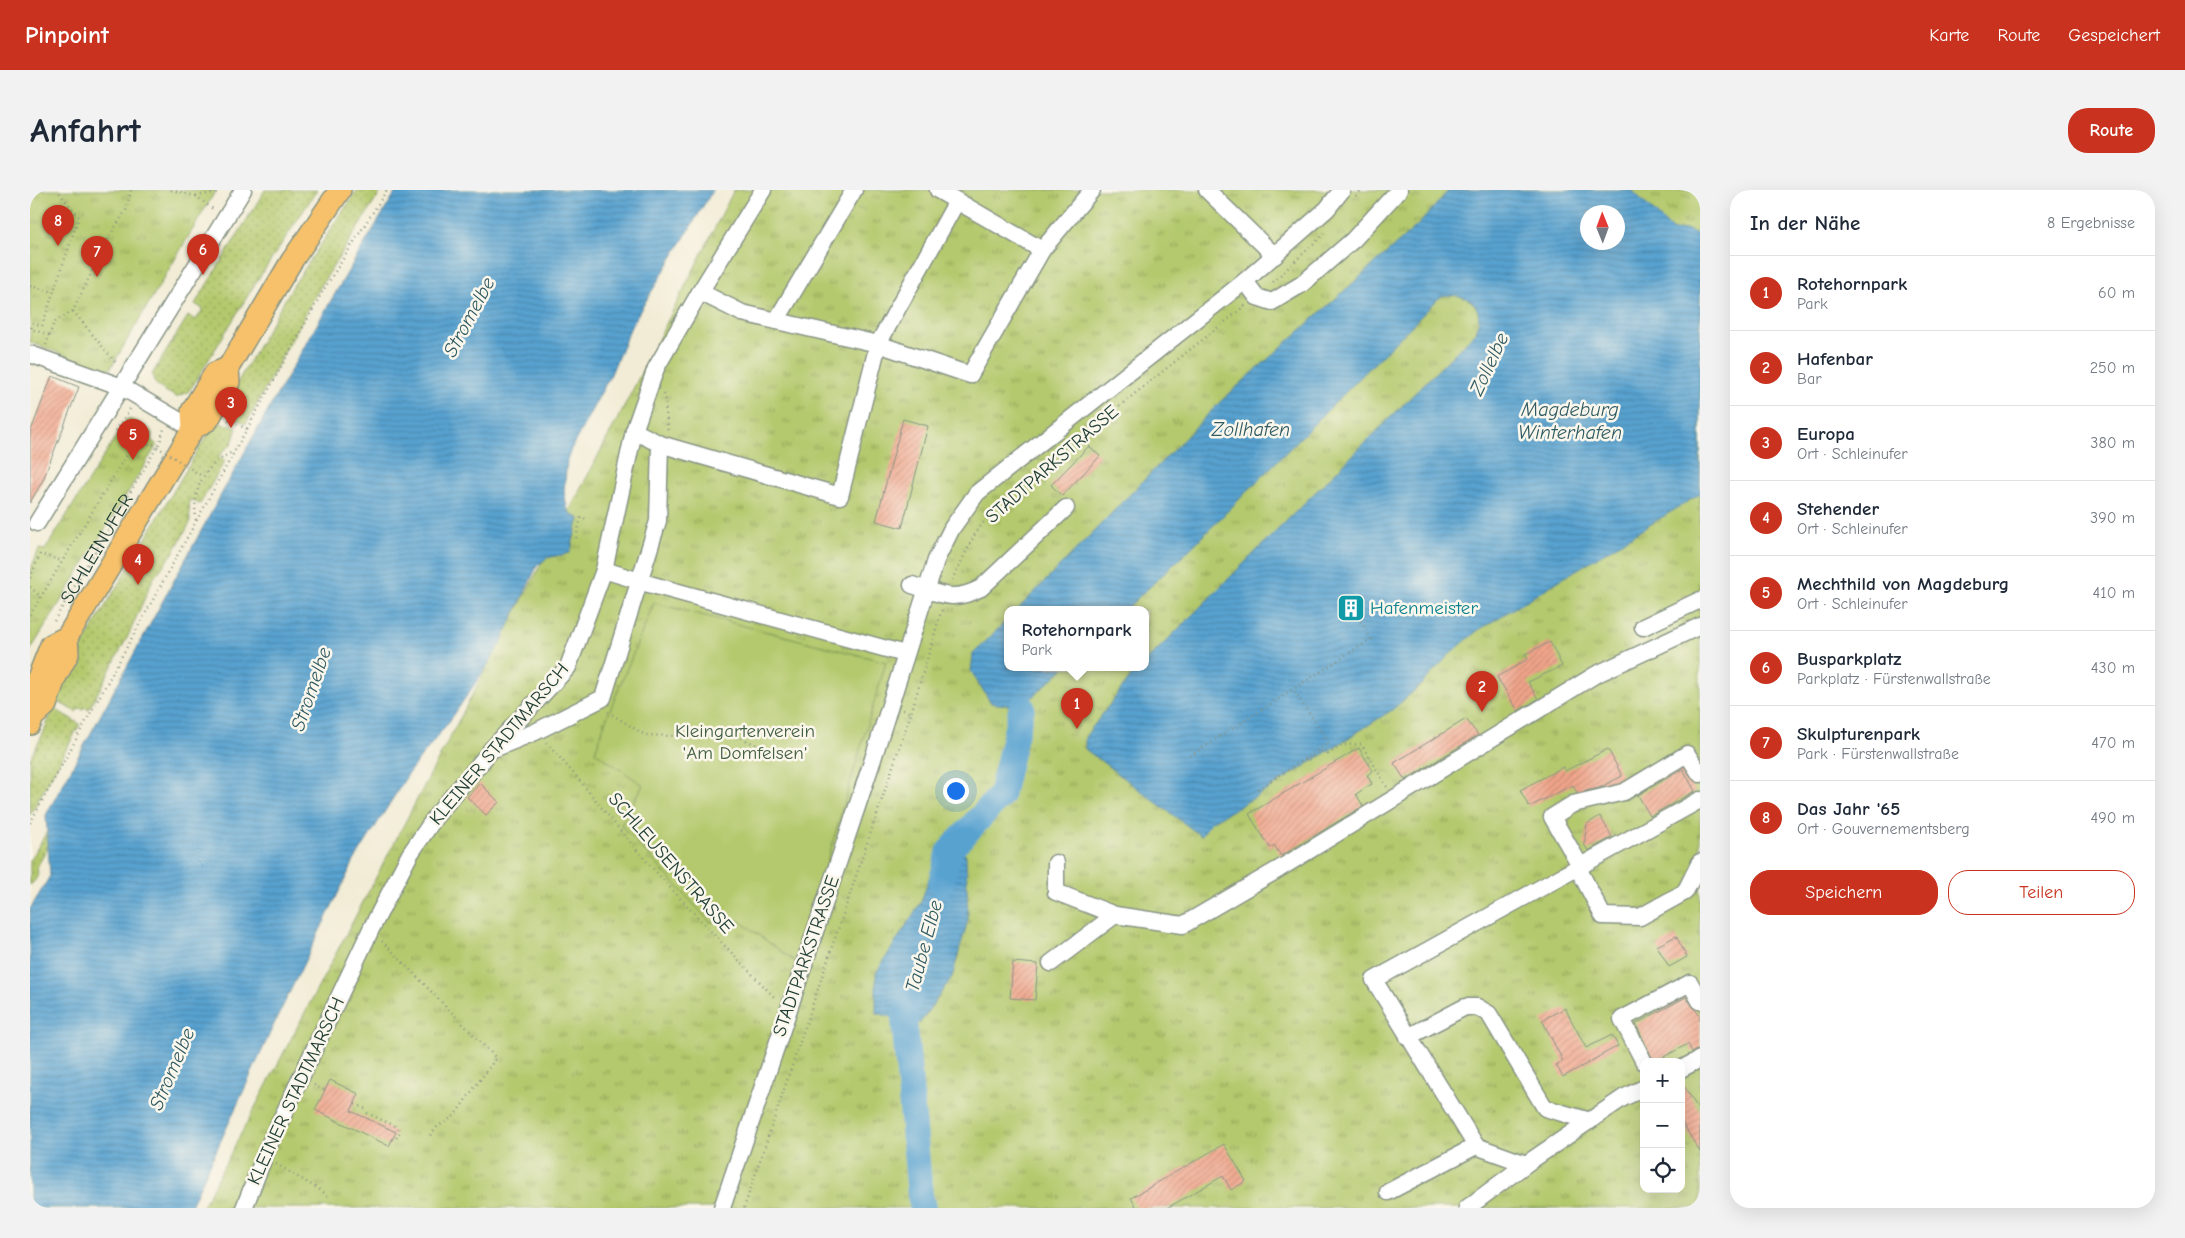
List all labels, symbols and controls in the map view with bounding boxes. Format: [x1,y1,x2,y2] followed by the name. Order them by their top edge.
[25,21,109,49] text: Pinpoint
[1929,25,1969,46] text: Karte
[1997,25,2040,46] text: Route
[2068,25,2160,46] text: Gespeichert
[2068,108,2155,153] button: Route
[30,110,141,151] text: Anfahrt
[42,205,74,246] pin: 8
[1580,205,1625,250] north arrow
[1750,211,1860,235] text: In der Nähe
[2047,214,2135,232] text: 8 Ergebnisse
[187,234,219,275] pin: 6
[81,236,113,277] pin: 7
[438,273,500,361] water label: Stromelbe
[1797,273,1907,295] text: Rotehornpark
[1763,284,1769,302] text: 1
[2098,284,2135,302] text: 60 m
[1797,295,1828,313] text: Park
[1464,329,1513,400] water label: Zollelbe
[1797,348,1873,370] text: Hafenbar
[1762,359,1770,377] text: 2
[2090,359,2135,377] text: 250 m
[1797,370,1822,388] text: Bar
[215,387,247,428] pin: 3
[1518,398,1622,444] water label: Magdeburg Winterhafen
[981,400,1123,528] street label: STADTPARKSTRASSE
[1211,418,1290,441] water label: Zollhafen
[117,419,149,460] pin: 5
[1797,423,1855,445] text: Europa
[1762,434,1770,452] text: 3
[2090,434,2135,452] text: 380 m
[1797,445,1908,463] text: Ort · Schleinufer
[56,490,138,608] street label: SCHLEINUFER
[1797,498,1879,520] text: Stehender
[1762,509,1770,527] text: 4
[2090,509,2135,527] text: 390 m
[1797,520,1908,538] text: Ort · Schleinufer
[122,544,154,585] pin: 4
[1797,573,2009,595] text: Mechthild von Magdeburg
[1762,584,1770,602] text: 5
[2093,584,2135,602] text: 410 m
[1336,593,1366,623] building icon: Hafenmeister
[1797,595,1908,613] text: Ort · Schleinufer
[1370,597,1478,619] place label: Hafenmeister
[1004,606,1149,671] popup
[1021,619,1132,641] text: Rotehornpark
[1021,641,1052,659] text: Park
[286,644,336,734] water label: Stromelbe
[1797,648,1901,670] text: Busparkplatz
[425,659,573,829] street label: KLEINER STADTMARSCH
[1762,659,1770,677] text: 6
[2091,659,2135,677] text: 430 m
[1797,670,1991,688] text: Parkplatz · Fürstenwallstraße
[1466,671,1498,712] pin: 2
[1061,688,1093,729] pin: 1
[675,720,815,764] park label: Kleingartenverein 'Am Domfelsen'
[1797,723,1920,745] text: Skulpturenpark
[1762,734,1770,752] text: 7
[2091,734,2135,752] text: 470 m
[1797,745,1959,763] text: Park · Fürstenwallstraße
[943,778,969,804] your location
[604,788,738,938] street label: SCHLEUSENSTRASSE
[1797,798,1900,820] text: Das Jahr '65
[1762,809,1770,827] text: 8
[2090,809,2135,827] text: 490 m
[1797,820,1970,838] text: Ort · Gouvernementsberg
[1750,870,1938,915] button: Speichern
[1948,870,2135,915] button: Teilen
[768,873,844,1039] street label: STADTPARKSTRASSE
[901,898,947,994] water label: Taube Elbe
[243,994,349,1188] street label: KLEINER STADTMARSCH
[144,1024,200,1114] water label: Stromelbe
[1640,1058,1685,1193] map controls
[1640,1058,1685,1103] button: +
[1640,1103,1685,1148] button: −
[1640,1148,1685,1193] button: locate

